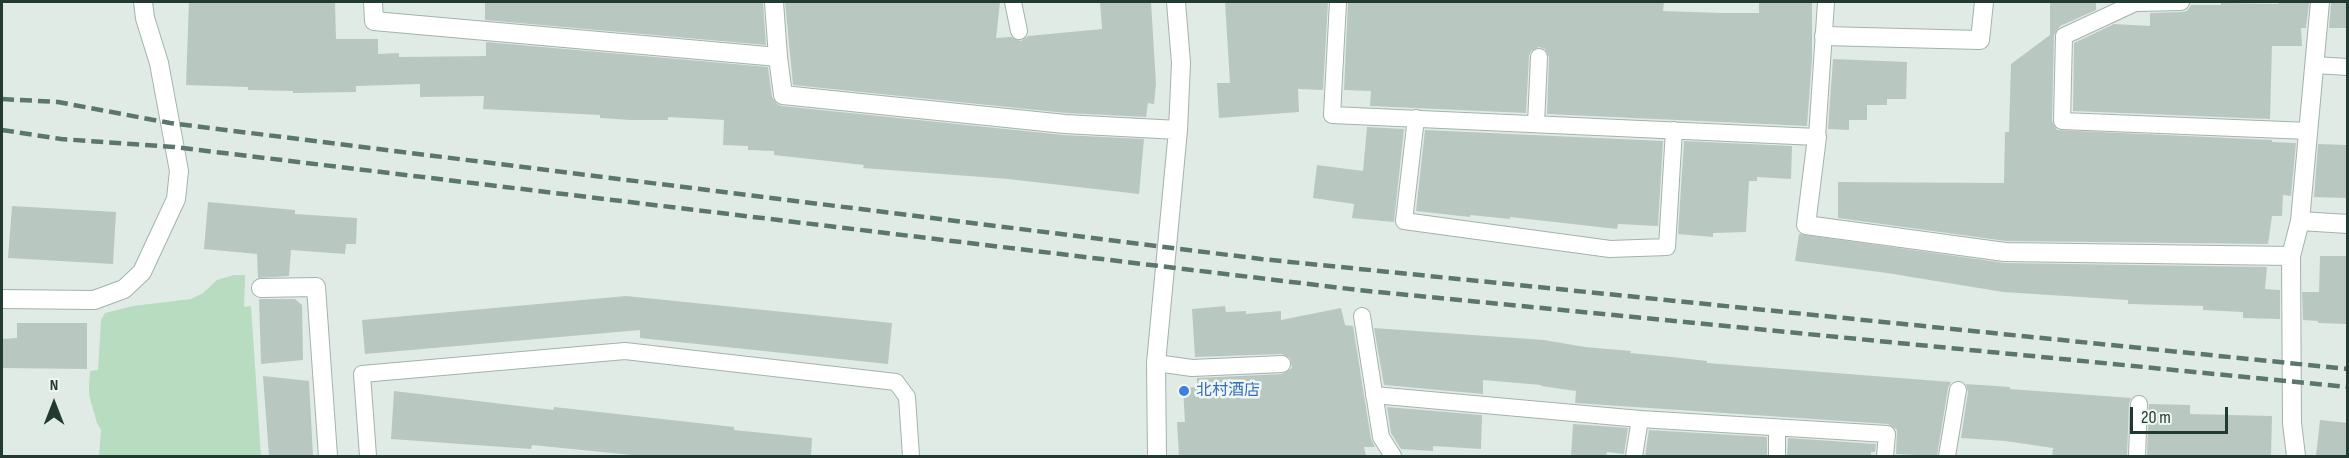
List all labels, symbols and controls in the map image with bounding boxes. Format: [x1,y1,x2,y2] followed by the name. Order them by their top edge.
[24,374,84,434] north arrow
[50,376,58,395] text: N
[1196,381,1260,401] place label: 北村酒店
[1177,384,1191,398] marker: 北村酒店
[2133,395,2230,433] scale bar
[2141,407,2171,428] text: 20 m

